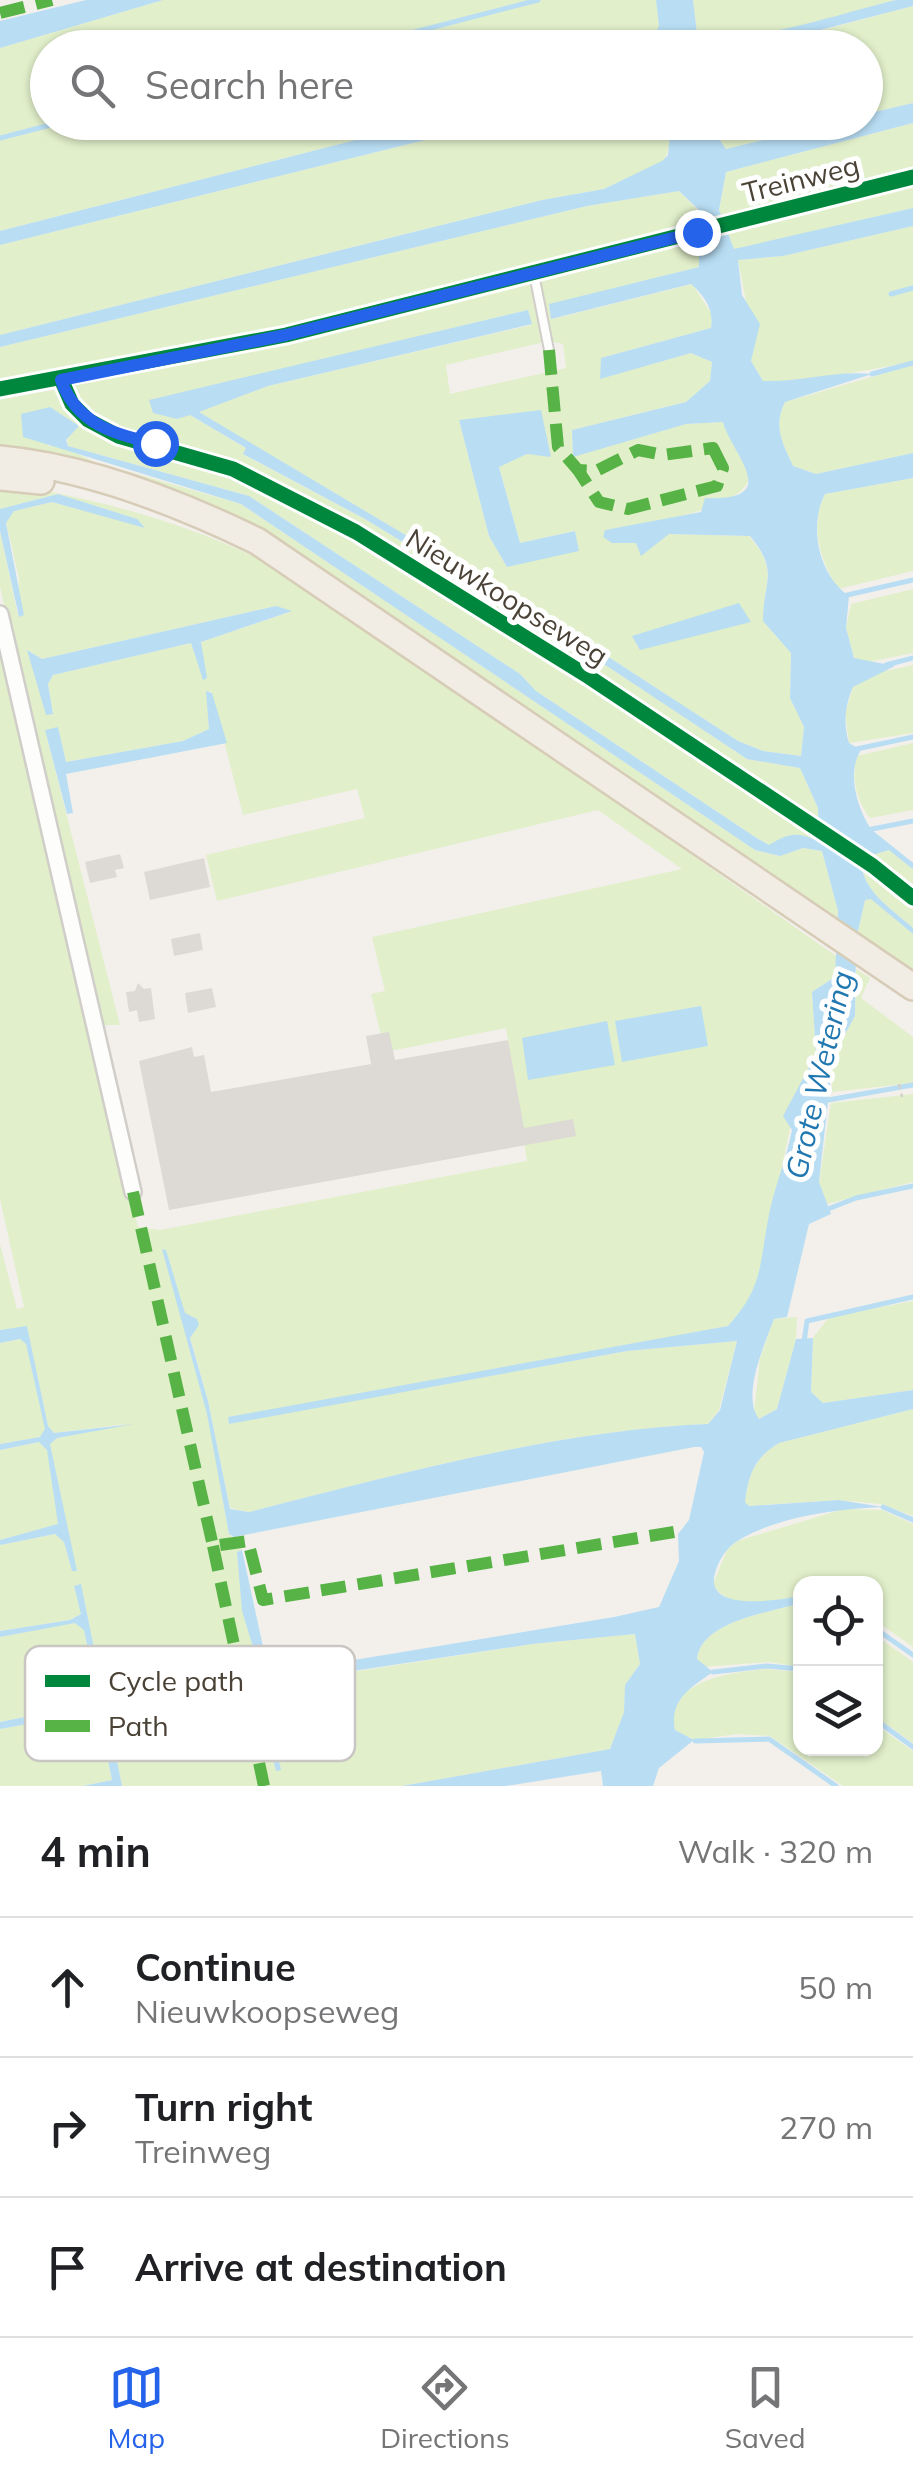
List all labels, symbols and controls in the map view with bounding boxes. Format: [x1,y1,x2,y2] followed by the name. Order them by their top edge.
[30,30,883,140] search box
[65,58,120,113] icon: search
[145,61,354,109] text: Search here
[739,147,863,210] street label: Treinweg
[675,210,721,256] route end
[133,421,179,467] route start
[400,520,615,673] street label: Nieuwkoopseweg
[777,967,861,1183] water label: Grote Wetering
[793,1576,883,1756] map controls
[793,1576,883,1666] button: locate
[25,1646,355,1761] legend
[108,1663,244,1698] text: Cycle path
[793,1666,883,1756] button: layers
[108,1708,169,1743] text: Path
[40,1825,151,1878] text: 4 min
[678,1831,873,1871] text: Walk · 320 m
[135,1943,296,1991] text: Continue
[40,1960,95,2015] icon: ahead
[798,1967,873,2007] text: 50 m
[135,1991,399,2031] text: Nieuwkoopseweg
[135,2083,312,2131] text: Turn right
[40,2100,95,2155] icon: right
[779,2107,873,2147] text: 270 m
[135,2131,271,2171] text: Treinweg
[40,2240,95,2295] icon: arrive
[135,2243,507,2291] text: Arrive at destination
[108,2360,165,2455] tab: Map
[380,2360,510,2455] tab: Directions
[725,2360,805,2455] tab: Saved

